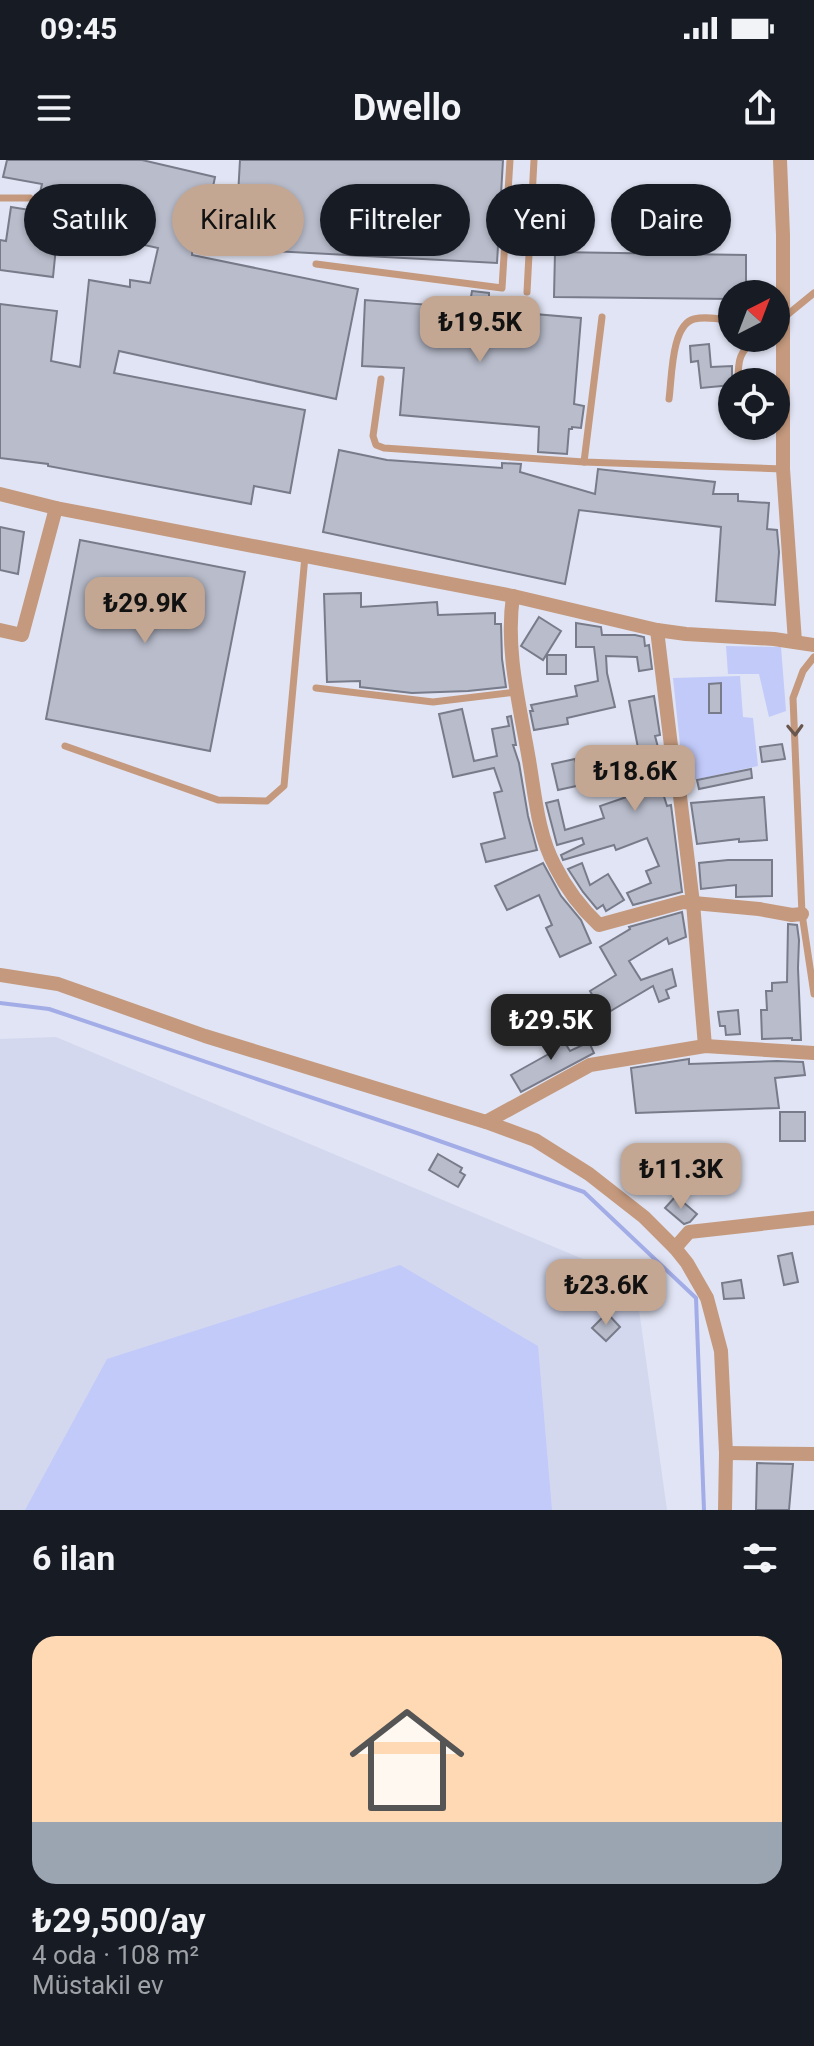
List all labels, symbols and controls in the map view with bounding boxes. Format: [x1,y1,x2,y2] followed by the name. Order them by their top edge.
[40,11,117,46] text: 09:45
[32,86,76,130] icon: menu
[738,86,782,130] icon: share
[353,87,461,129] text: Dwello
[24,184,156,256] chip: Satılık
[172,184,304,256] chip: Kiralık
[320,184,470,256] chip: Filtreler
[486,184,595,256] chip: Yeni
[611,184,731,256] chip: Daire
[718,280,790,352] north arrow
[718,280,790,440] map controls
[415,296,545,364] pin: ₺19.5K
[438,307,522,337] text: ₺19.5K
[718,368,790,440] button: locate
[80,577,210,645] pin: ₺29.9K
[103,588,187,618] text: ₺29.9K
[786,724,803,737] one-way arrow
[570,745,700,813] pin: ₺18.6K
[593,756,677,786] text: ₺18.6K
[486,994,616,1062] pin: ₺29.5K
[509,1005,593,1035] text: ₺29.5K
[616,1143,746,1211] pin: ₺11.3K
[639,1154,723,1184] text: ₺11.3K
[541,1259,671,1327] pin: ₺23.6K
[564,1270,648,1300] text: ₺23.6K
[738,1536,782,1580] icon: filters
[32,1538,115,1578] text: 6 ilan
[335,1688,479,1832] icon: home
[32,1900,206,1940] text: ₺29,500/ay
[32,1940,199,1970] text: 4 oda · 108 m²
[32,1970,164,2000] text: Müstakil ev

